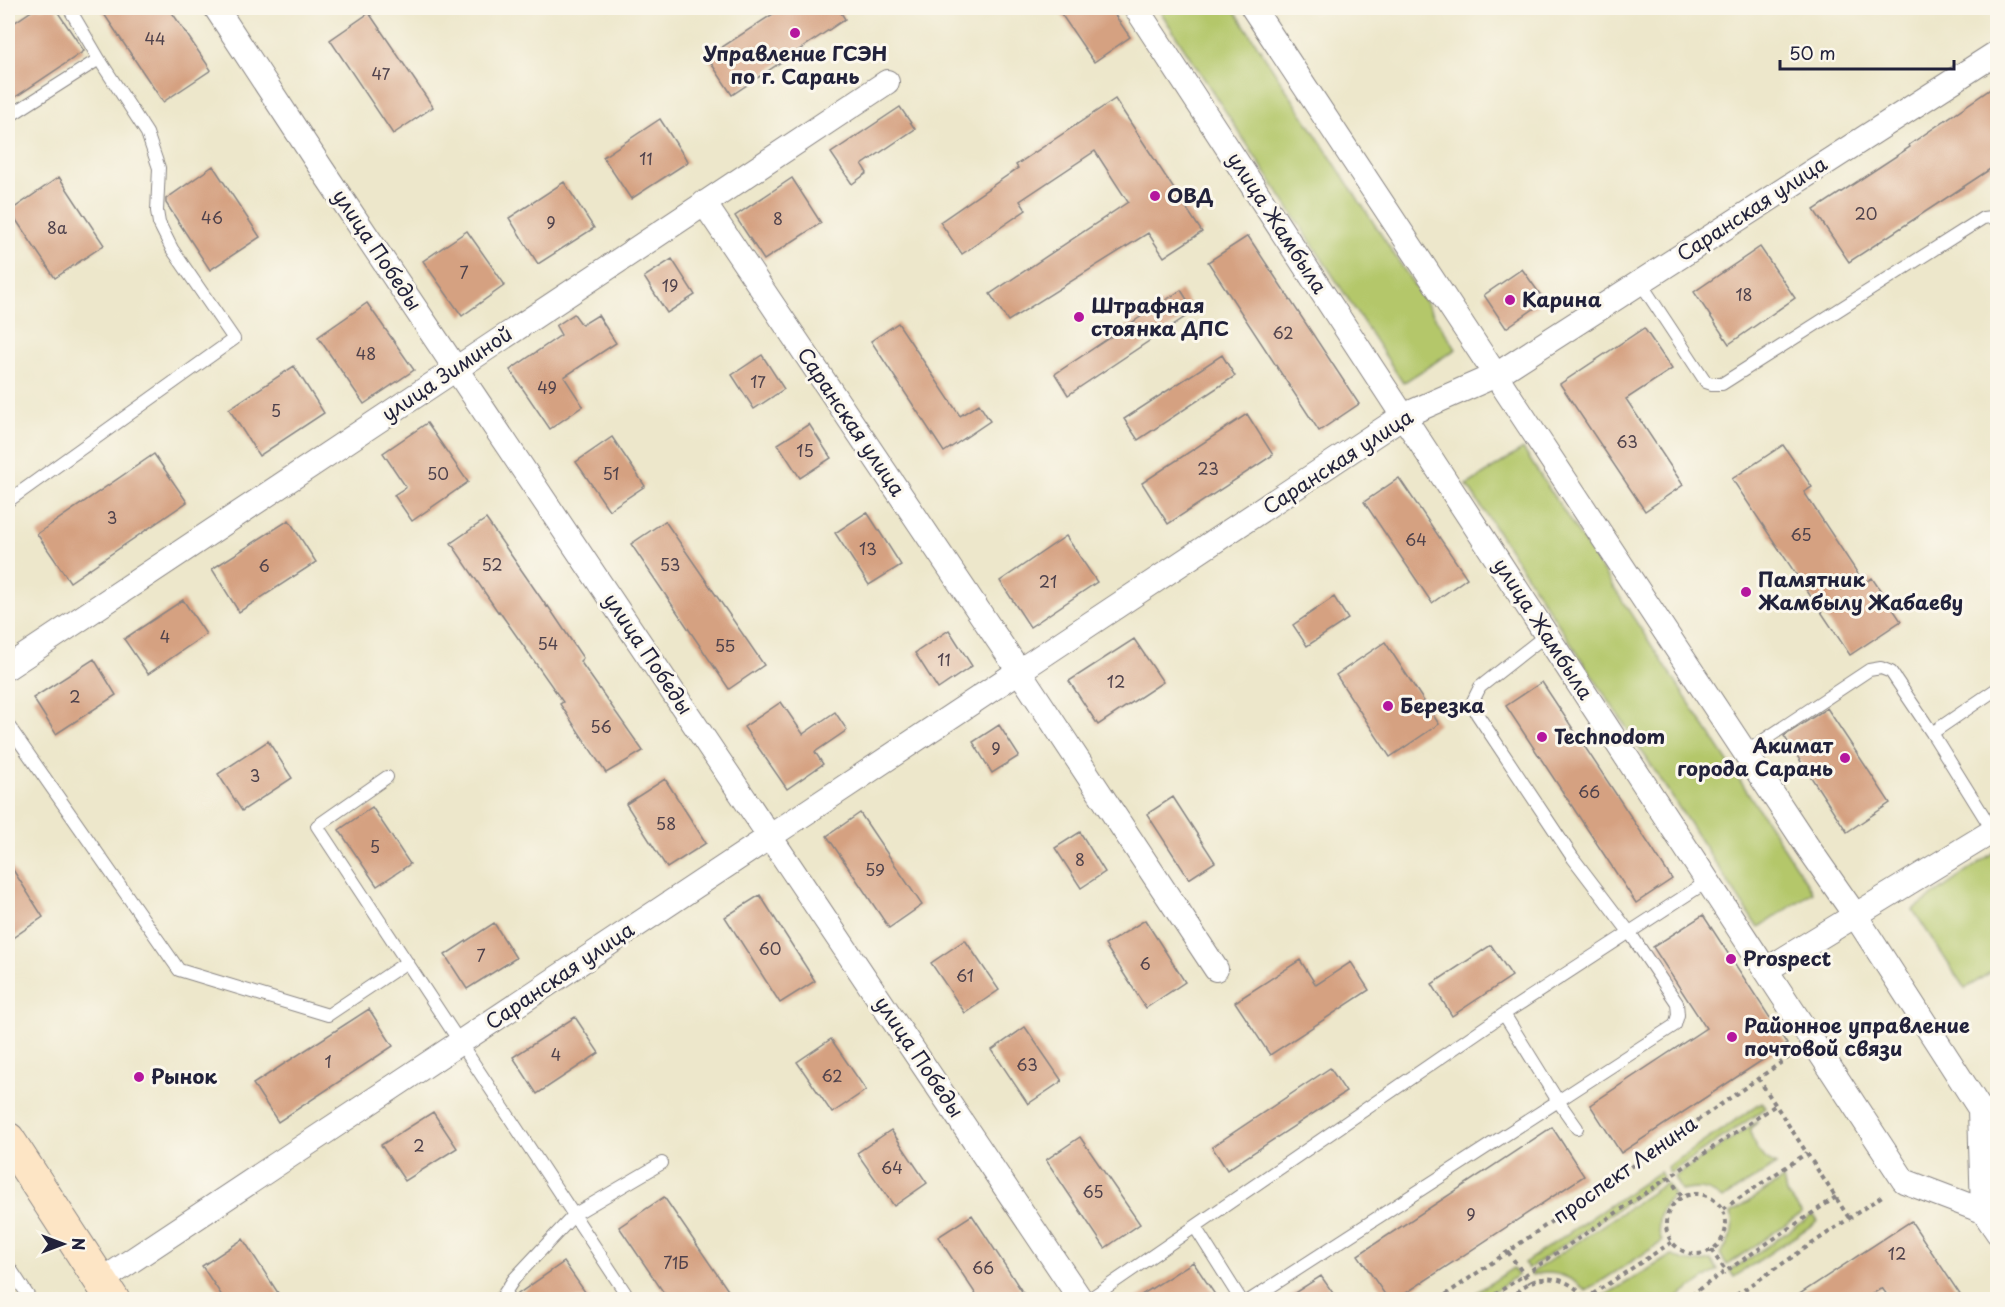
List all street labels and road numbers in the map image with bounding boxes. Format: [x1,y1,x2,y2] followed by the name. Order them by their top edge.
[1221,146,1335,300] street label: улица Жамбыла
[1670,148,1833,268] street label: Саранская улица
[326,183,430,316] street label: улица Победы
[375,318,518,428] street label: улица Зиминой
[791,341,913,502] street label: Саранская улица
[1256,401,1419,521] street label: Саранская улица
[1487,552,1601,706] street label: улица Жамбыла
[597,587,701,720] street label: улица Победы
[479,914,640,1036] street label: Саранская улица
[868,990,972,1123] street label: улица Победы
[1546,1108,1703,1230] street label: проспект Ленина

